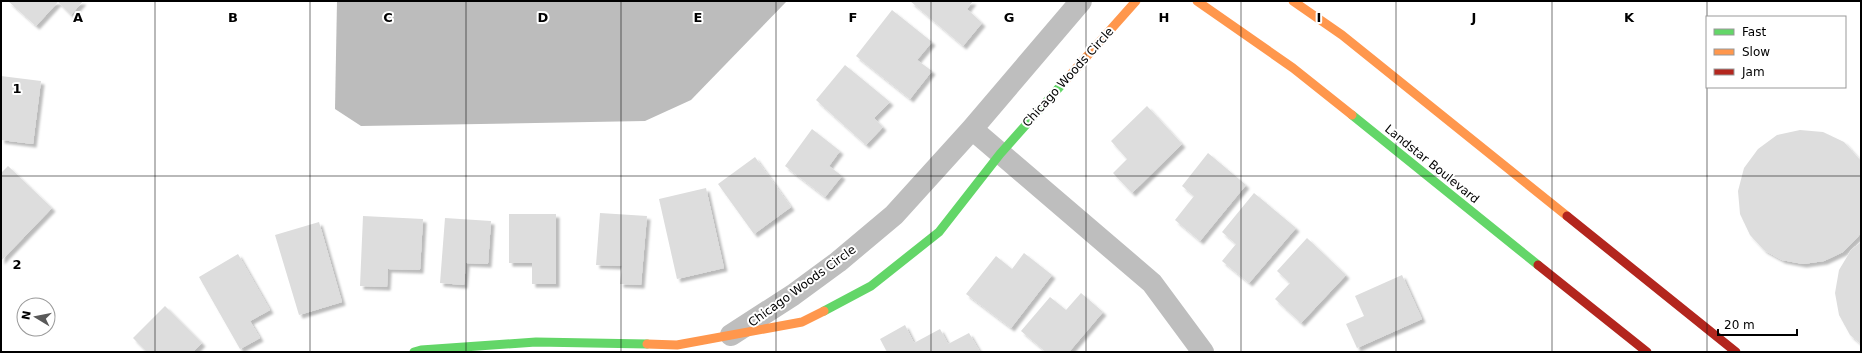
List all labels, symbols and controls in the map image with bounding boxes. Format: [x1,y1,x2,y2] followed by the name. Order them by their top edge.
[73,10,83,25] text: A
[228,10,238,25] text: B
[383,10,393,25] text: C
[538,10,549,25] text: D
[694,10,702,25] text: E
[849,10,857,25] text: F
[1004,10,1014,25] text: G
[1159,10,1169,25] text: H
[1317,10,1321,25] text: I
[1471,10,1476,25] text: J
[1624,10,1635,25] text: K
[1706,16,1846,88] legend
[1020,24,1116,130] street label: Chicago Woods Circle
[1742,25,1766,39] text: Fast
[1742,45,1770,59] text: Slow
[1741,65,1765,79] text: Jam
[12,81,22,96] text: 1
[1382,122,1482,206] street label: Landstar Boulevard
[746,242,858,330] street label: Chicago Woods Circle
[12,257,22,272] text: 2
[16,297,56,337] north arrow
[19,310,34,321] text: N
[1718,311,1797,337] scale bar
[1724,318,1755,332] text: 20 m

